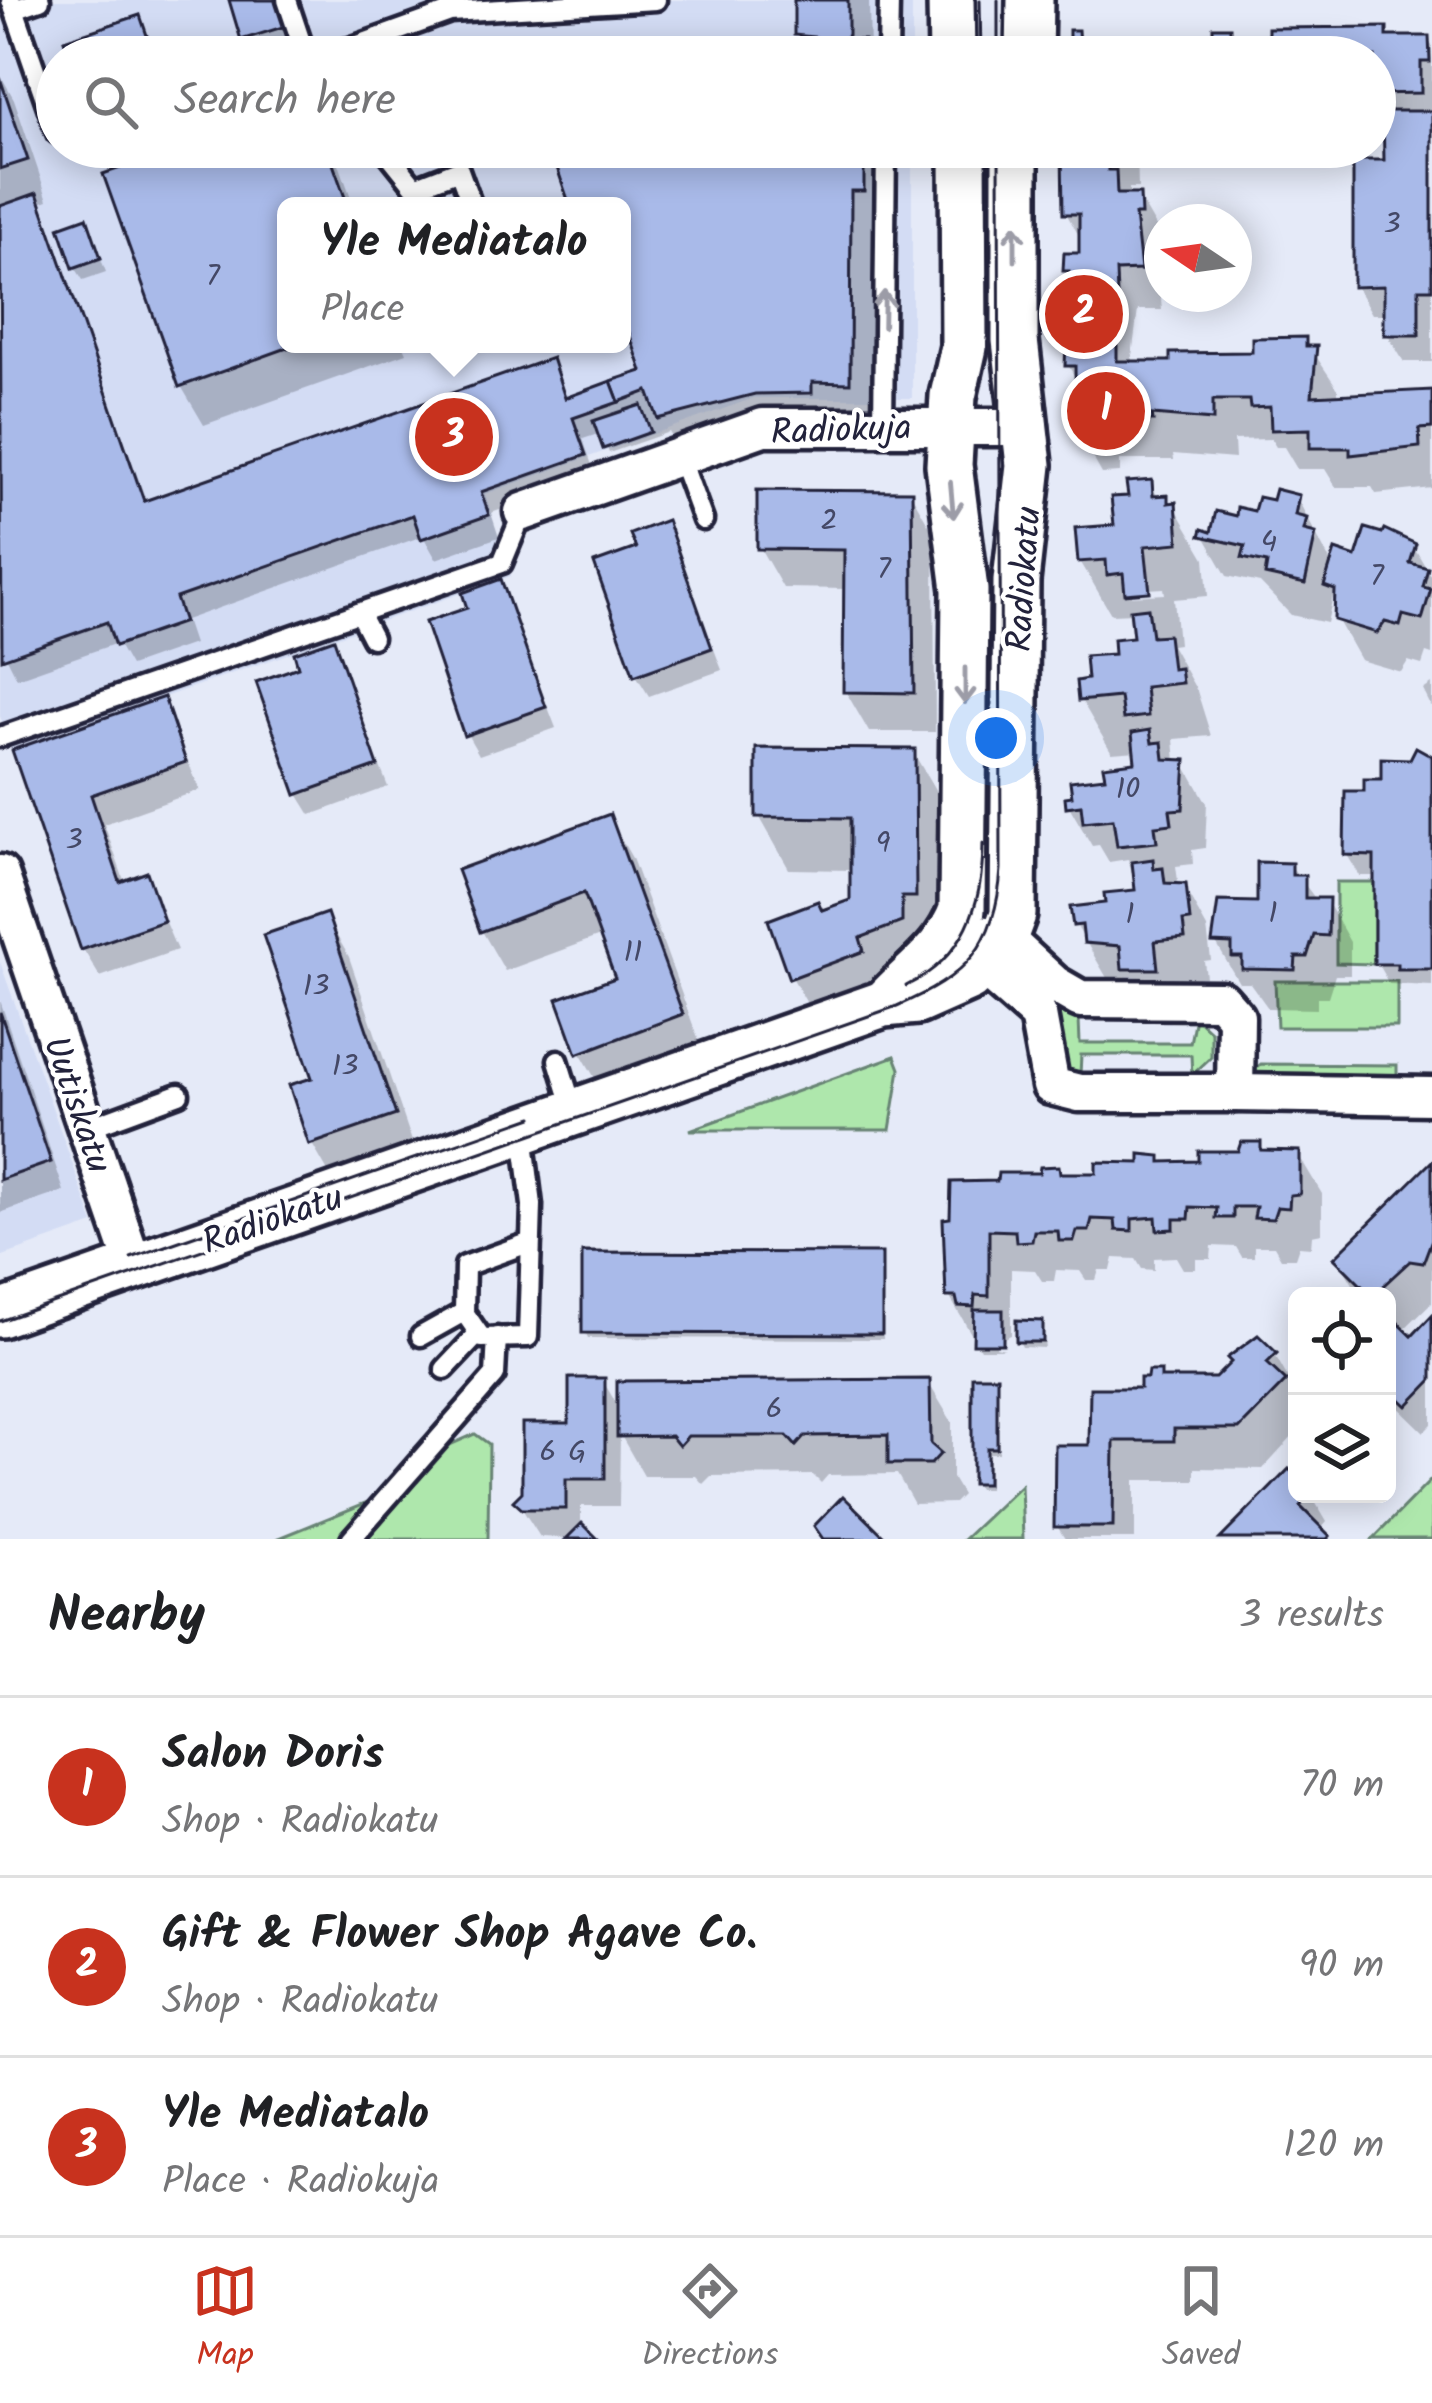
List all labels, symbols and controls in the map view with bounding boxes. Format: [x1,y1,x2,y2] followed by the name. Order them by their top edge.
[36,36,1396,168] search box
[174,66,396,138] text: Search here
[78,69,144,135] icon: search
[277,197,631,353] popup
[1383,201,1401,249] house number: 3
[1144,204,1252,312] north arrow
[320,208,588,280] text: Yle Mediatalo
[1004,224,1026,263] one-way arrow
[206,253,221,301] house number: 7
[1045,269,1123,359] pin: 2
[320,280,404,342] text: Place
[873,290,895,329] one-way arrow
[1067,366,1145,456] pin: 1
[415,392,493,482] pin: 3
[770,401,913,462] street label: Radiokuja
[941,480,964,519] one-way arrow
[820,498,838,546] house number: 2
[992,505,1059,654] street label: Radiokatu
[1261,519,1277,567] house number: 4
[877,546,892,594] house number: 7
[1370,553,1385,601] house number: 7
[954,666,976,705] one-way arrow
[966,708,1026,768] your location
[1116,766,1140,814] house number: 10
[65,817,83,865] house number: 3
[876,820,891,868] house number: 9
[1268,890,1278,938] house number: 1
[1125,891,1135,939] house number: 1
[624,929,642,977] house number: 11
[303,963,329,1011] house number: 13
[26,1029,126,1181] street label: Uutiskatu
[332,1043,358,1091] house number: 13
[195,1171,351,1272] street label: Radiokatu
[1288,1287,1396,1503] map controls
[1288,1287,1396,1395] button: locate
[766,1386,782,1434] house number: 6
[1288,1395,1396,1503] button: layers
[539,1429,587,1477] house number: 6 G
[48,1577,205,1658] text: Nearby
[1239,1586,1384,1648] text: 3 results
[162,1720,384,1792] text: Salon Doris
[81,1756,93,1818] text: 1
[1300,1756,1384,1818] text: 70 m
[162,1792,438,1854] text: Shop · Radiokatu
[162,1900,757,1972] text: Gift & Flower Shop Agave Co.
[76,1936,98,1998] text: 2
[1299,1936,1384,1998] text: 90 m
[162,1972,438,2034] text: Shop · Radiokatu
[162,2080,429,2152] text: Yle Mediatalo
[76,2116,98,2178] text: 3
[1283,2116,1384,2178] text: 120 m
[162,2152,439,2214] text: Place · Radiokuja
[192,2258,258,2383] tab: Map
[641,2258,778,2383] tab: Directions
[1162,2258,1240,2383] tab: Saved

